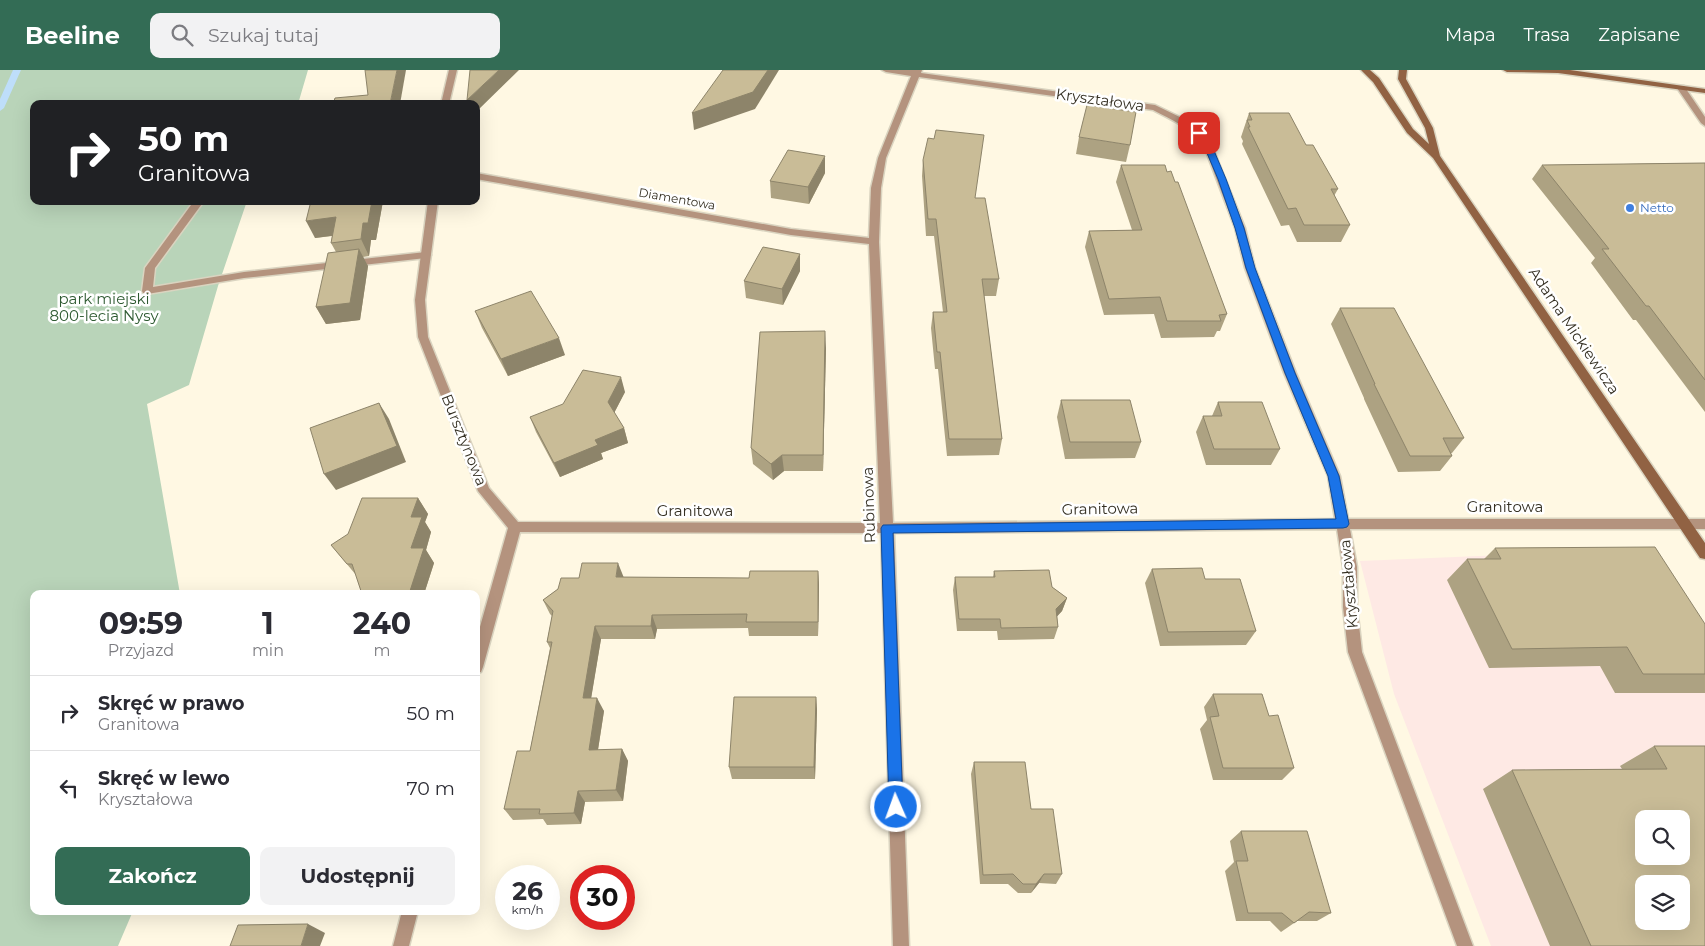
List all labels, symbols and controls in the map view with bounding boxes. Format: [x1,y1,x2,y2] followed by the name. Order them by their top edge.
[150,13,500,58] search box
[25,21,120,50] text: Beeline
[168,21,196,49] icon: search
[208,24,319,47] text: Szukaj tutaj
[1445,24,1496,46] text: Mapa
[1524,24,1570,46] text: Trasa
[1598,24,1680,46] text: Zapisane
[1055,84,1146,115] street label: Kryształowa
[1178,112,1220,154] pin
[138,117,229,160] text: 50 m
[1185,119,1213,147] icon: arrive
[55,120,120,185] icon: right
[138,160,250,187] text: Granitowa
[638,184,717,213] street label: Diamentowa
[1640,200,1674,215] place label: Netto
[1624,202,1636,214] marker: Netto
[1525,264,1624,398] street label: Adama Mickiewicza
[49,289,159,325] park label: park miejski 800-lecia Nysy
[437,391,491,488] street label: Bursztynowa
[858,467,879,543] street label: Rubinowa
[1467,497,1543,516] street label: Granitowa
[1062,498,1138,519] street label: Granitowa
[657,501,733,520] street label: Granitowa
[1335,539,1362,629] street label: Kryształowa
[99,605,183,642] text: 09:59
[262,605,274,642] text: 1
[353,605,411,642] text: 240
[108,641,174,660] text: Przyjazd
[252,641,284,660] text: min
[373,641,390,660] text: m
[98,692,244,715] text: Skręć w prawo
[55,699,83,727] icon: right
[407,702,455,725] text: 50 m
[98,715,180,734] text: Granitowa
[98,767,230,790] text: Skręć w lewo
[55,774,83,802] icon: left
[406,777,455,800] text: 70 m
[869,780,921,832] position arrow
[98,790,193,809] text: Kryształowa
[1635,810,1690,930] map controls
[1635,810,1690,865] button: search
[55,847,250,905] button: Zakończ
[260,847,455,905] button: Udostępnij
[570,865,635,930] speed limit sign: 30
[1635,875,1690,930] button: layers
[512,876,543,906] text: 26
[511,902,544,917] text: km/h

